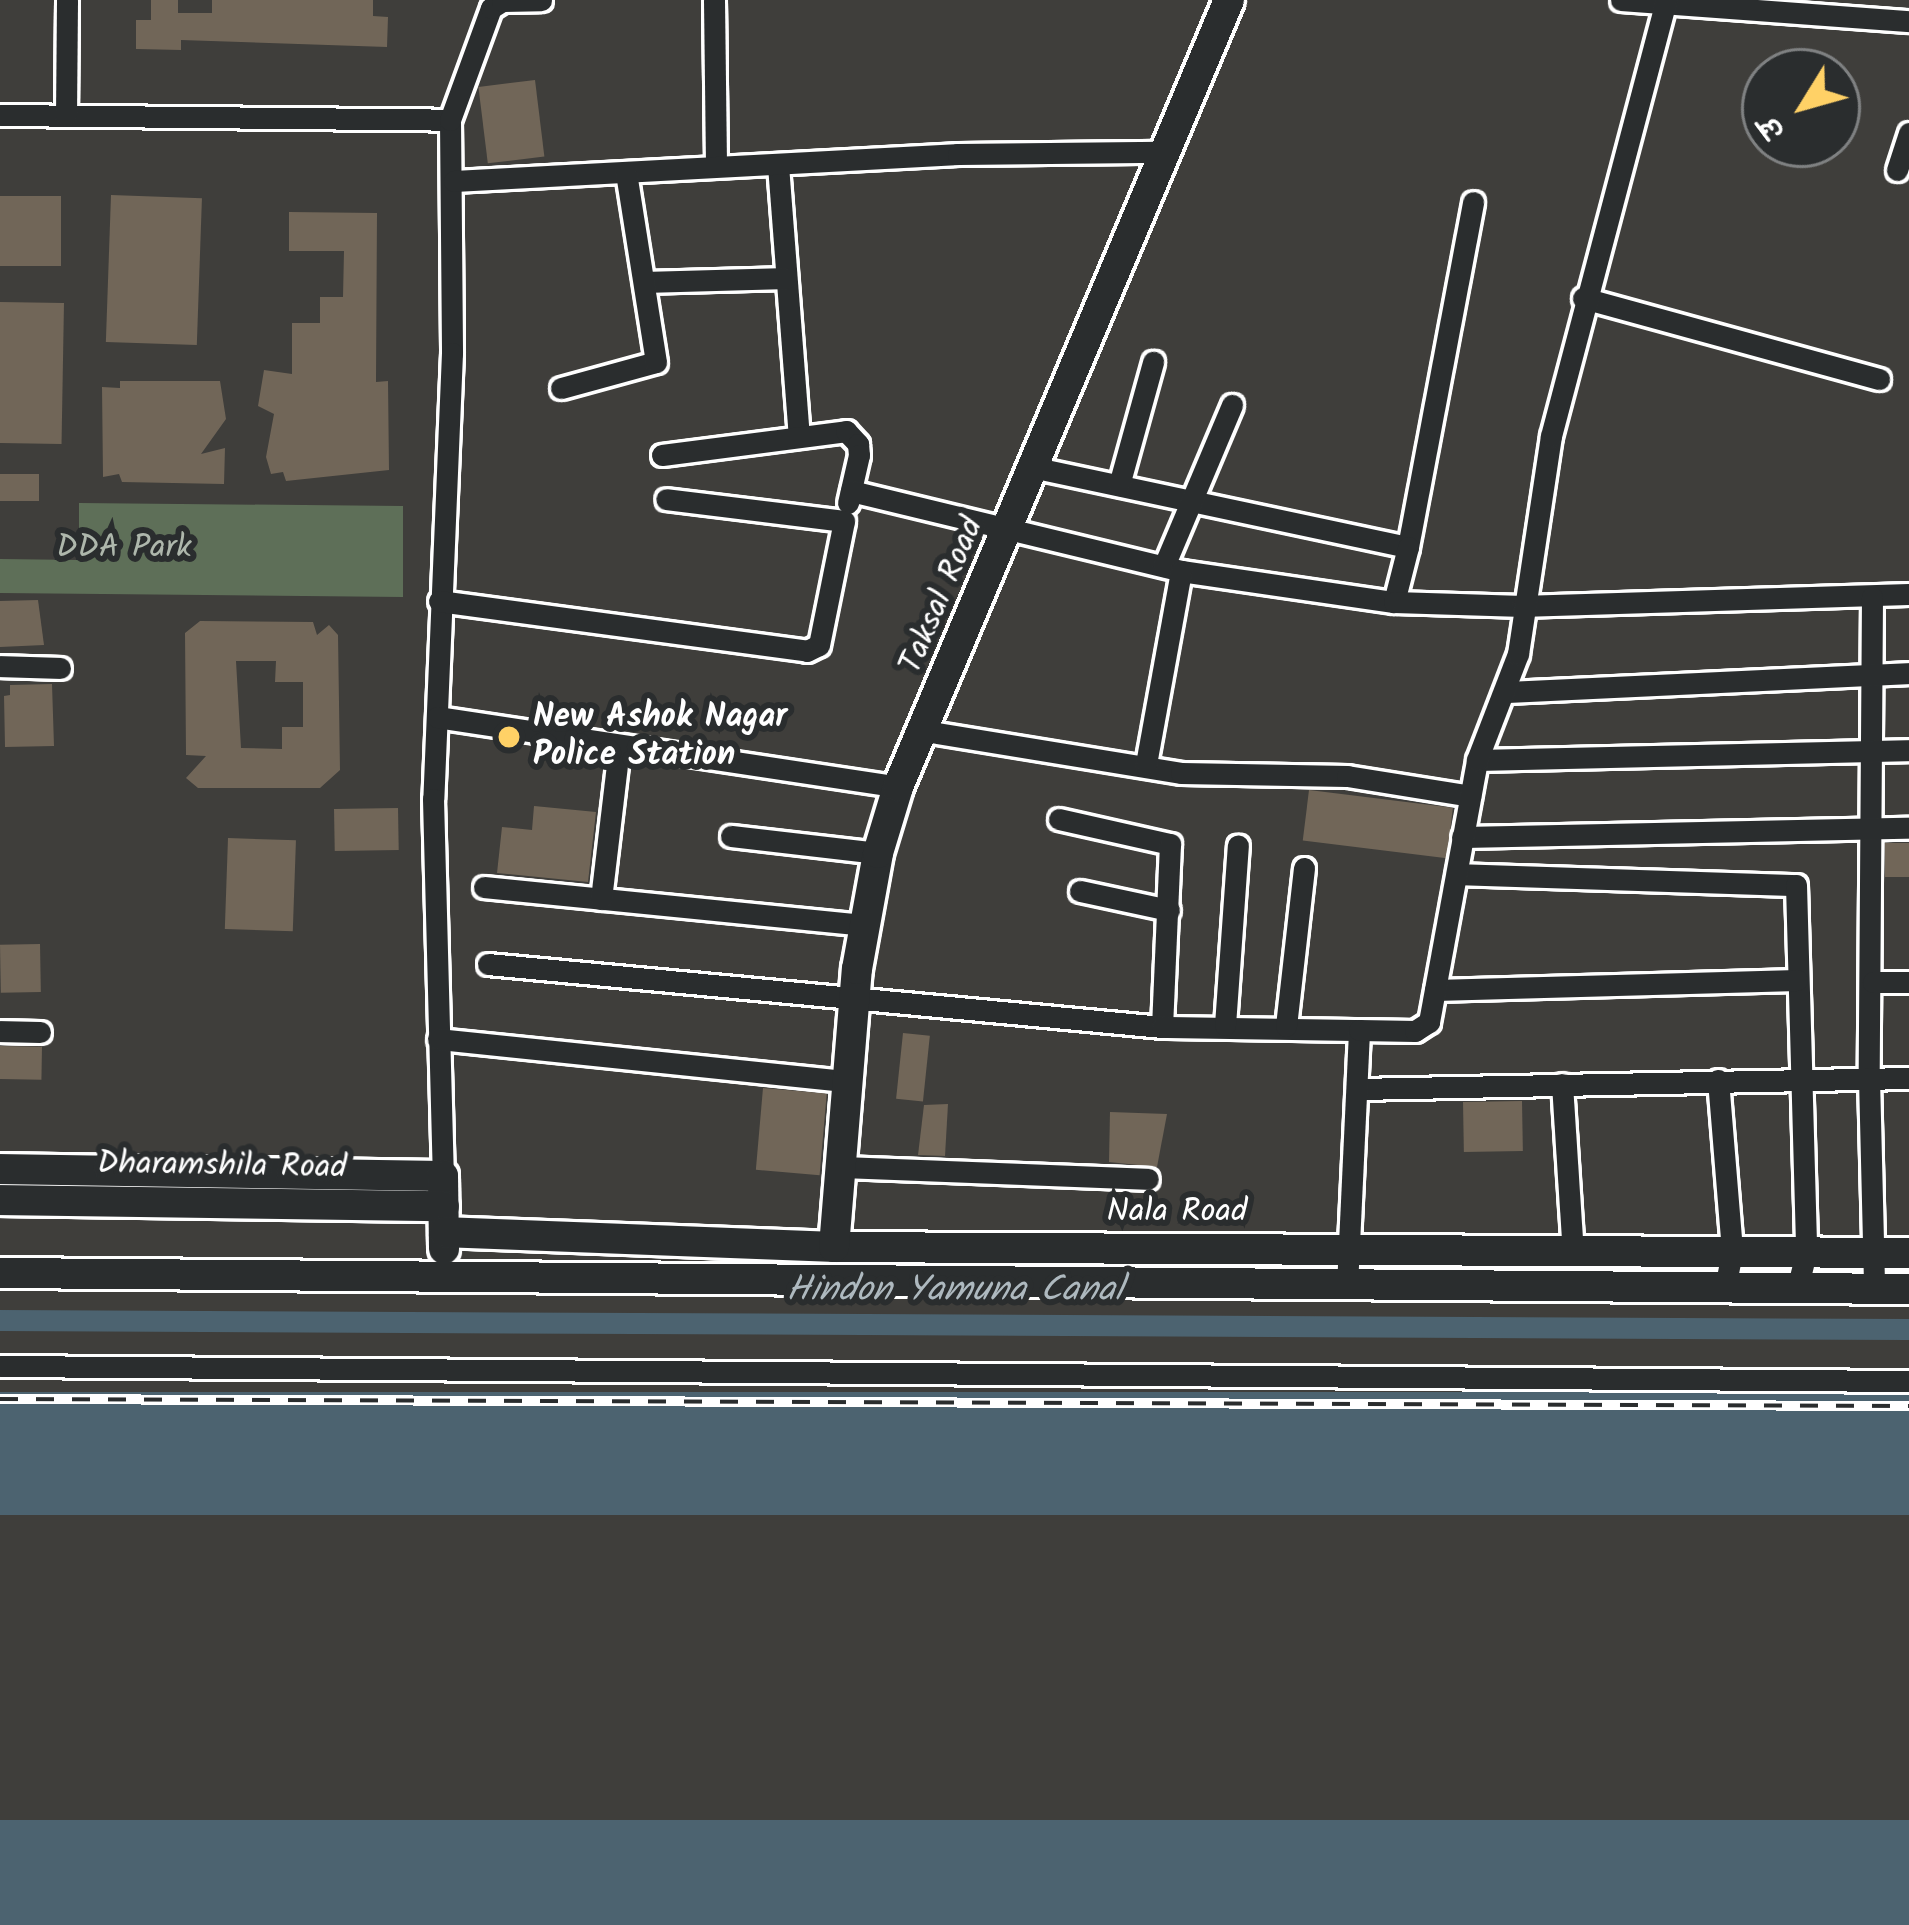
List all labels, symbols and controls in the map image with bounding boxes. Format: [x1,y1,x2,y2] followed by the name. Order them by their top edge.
[1741,48,1861,168] north arrow
[1747,104,1802,152] text: उ
[892,512,994,680] street label: Taksal Road
[56,529,192,569] park label: DDA Park
[533,698,787,776] place label: New Ashok Nagar Police Station
[496,724,522,750] marker: New Ashok Nagar Police Station
[97,1145,347,1189] street label: Dharamshila Road
[1107,1193,1247,1233] street label: Nala Road
[786,1269,1124,1313] water label: Hindon Yamuna Canal

